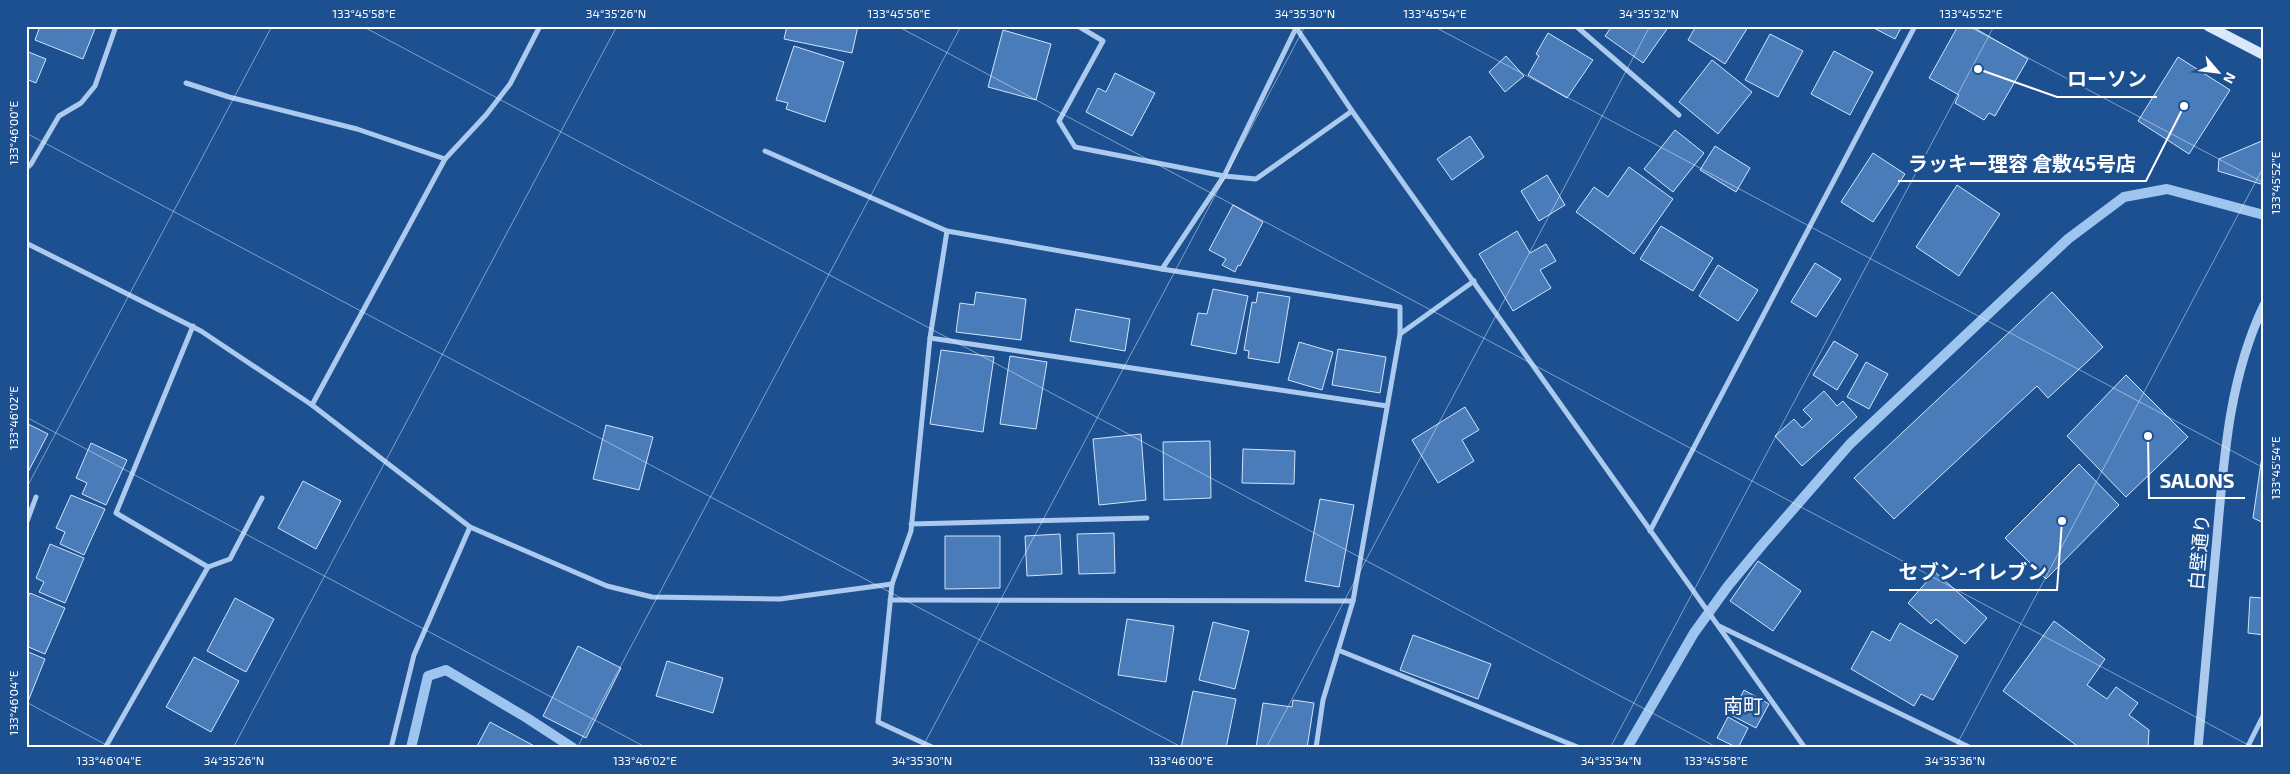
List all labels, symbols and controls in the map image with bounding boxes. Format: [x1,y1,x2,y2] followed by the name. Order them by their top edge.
[332,6,396,20] text: 133°45'58"E
[586,6,646,20] text: 34°35'26"N
[867,6,931,20] text: 133°45'56"E
[1275,6,1335,20] text: 34°35'30"N
[1403,6,1467,20] text: 133°45'54"E
[1619,6,1679,20] text: 34°35'32"N
[1940,6,2003,20] text: 133°45'52"E
[2192,48,2242,98] north arrow
[2057,62,2157,97] callout: ローソン
[2067,66,2147,90] text: ローソン
[2220,70,2240,87] text: N
[6,100,20,165] text: 133°46'00"E
[1898,146,2146,181] callout: ラッキー理容 倉敷45号店
[1908,151,2136,175] text: ラッキー理容 倉敷45号店
[2268,151,2282,214] text: 133°45'52"E
[6,386,20,450] text: 133°46'02"E
[2268,436,2282,500] text: 133°45'54"E
[2149,463,2245,498] callout: SALONS
[2159,468,2235,492] text: SALONS
[2184,513,2213,591] street label: 白壁通り
[1889,555,2057,590] callout: セブン-イレブン
[1899,559,2047,583] text: セブン-イレブン
[6,670,20,735] text: 133°46'04"E
[1723,693,1763,717] district label: 南町
[77,753,142,767] text: 133°46'04"E
[204,753,264,767] text: 34°35'26"N
[613,753,677,767] text: 133°46'02"E
[892,753,952,767] text: 34°35'30"N
[1149,753,1214,767] text: 133°46'00"E
[1581,753,1641,767] text: 34°35'34"N
[1684,753,1748,767] text: 133°45'58"E
[1925,753,1985,767] text: 34°35'36"N

